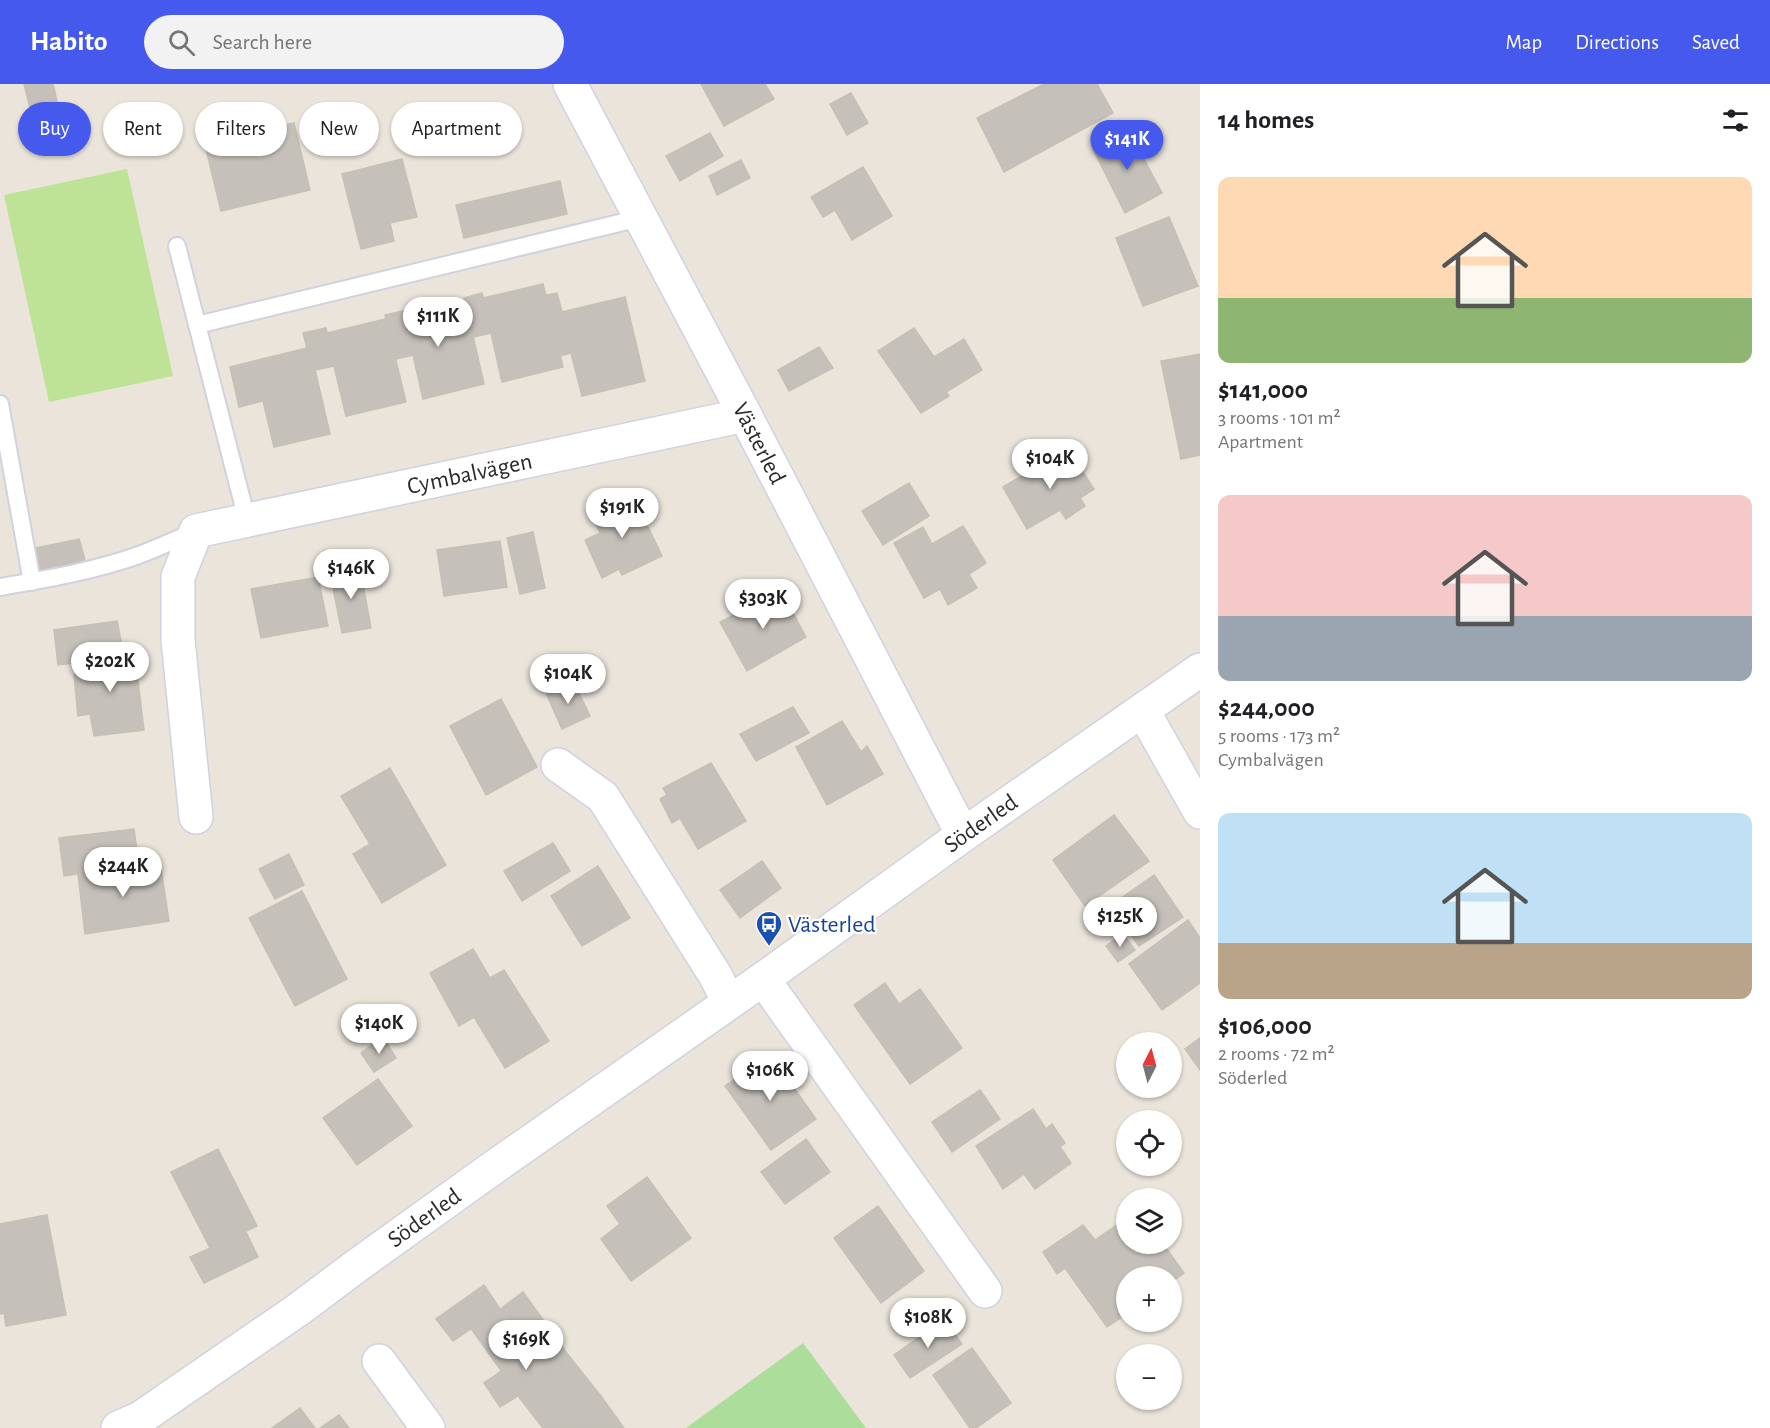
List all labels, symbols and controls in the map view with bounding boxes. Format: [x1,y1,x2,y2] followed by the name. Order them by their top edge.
[144,15,564,69] search box
[165,26,198,59] icon: search
[30,28,108,56] text: Habito
[213,31,312,53] text: Search here
[1506,32,1542,53] text: Map
[1575,32,1659,53] text: Directions
[1692,32,1740,53] text: Saved
[18,102,91,156] chip: Buy
[103,102,183,156] chip: Rent
[195,102,287,156] chip: Filters
[299,102,379,156] chip: New
[391,102,522,156] chip: Apartment
[1719,104,1752,137] icon: filters
[1218,107,1314,133] text: 14 homes
[1085,120,1169,171] pin: $141K
[1104,129,1150,149] text: $141K
[1431,216,1539,324] icon: home
[396,297,480,348] pin: $111K
[417,306,459,326] text: $111K
[1218,377,1308,403] text: $141,000
[728,399,790,488] street label: Västerled
[1218,408,1341,428] text: 3 rooms · 101 m²
[1218,432,1303,452] text: Apartment
[1008,439,1092,490] pin: $104K
[1026,448,1074,468] text: $104K
[405,449,535,499] street label: Cymbalvägen
[580,488,664,539] pin: $191K
[600,497,644,517] text: $191K
[1431,534,1539,642] icon: home
[309,549,393,600] pin: $146K
[327,558,375,578] text: $146K
[721,579,805,630] pin: $303K
[739,588,787,608] text: $303K
[68,642,152,693] pin: $202K
[85,651,135,671] text: $202K
[526,654,610,705] pin: $104K
[544,663,592,683] text: $104K
[1218,695,1315,721] text: $244,000
[1218,726,1340,746] text: 5 rooms · 173 m²
[1218,750,1324,770] text: Cymbalvägen
[940,790,1022,858] street label: Söderled
[81,847,165,898] pin: $244K
[1431,852,1539,960] icon: home
[98,856,148,876] text: $244K
[1078,897,1162,948] pin: $125K
[1097,906,1143,926] text: $125K
[754,909,784,947] bus stop icon: Västerled
[788,913,876,937] place label: Västerled
[337,1004,421,1055] pin: $140K
[355,1013,403,1033] text: $140K
[1218,1013,1312,1039] text: $106,000
[1116,1032,1182,1098] north arrow
[1116,1032,1182,1410] map controls
[1218,1044,1335,1064] text: 2 rooms · 72 m²
[728,1051,812,1102] pin: $106K
[746,1060,794,1080] text: $106K
[1218,1068,1287,1088] text: Söderled
[1116,1110,1182,1176] button: locate
[384,1184,465,1252] street label: Söderled
[1116,1188,1182,1254] button: layers
[1116,1266,1182,1332] button: +
[886,1298,970,1349] pin: $108K
[904,1307,952,1327] text: $108K
[484,1320,568,1371] pin: $169K
[502,1329,550,1349] text: $169K
[1116,1344,1182,1410] button: −

